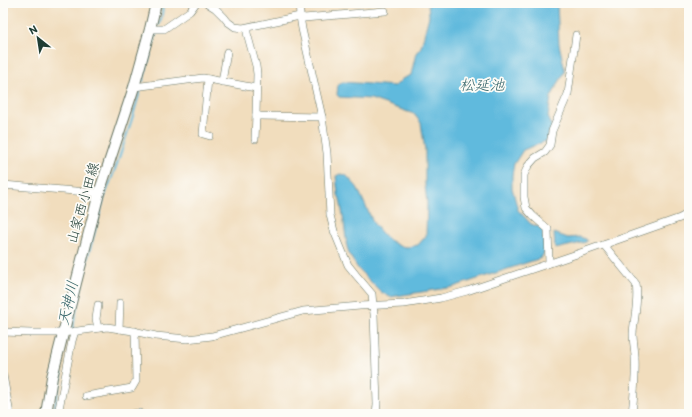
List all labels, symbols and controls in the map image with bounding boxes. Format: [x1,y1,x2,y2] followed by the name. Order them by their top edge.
[18,18,58,58] north arrow
[27,22,40,37] text: N
[459,76,505,94] water label: 松延池
[63,160,103,246] street label: 山家西小田線
[54,279,82,327] water label: 天神川

